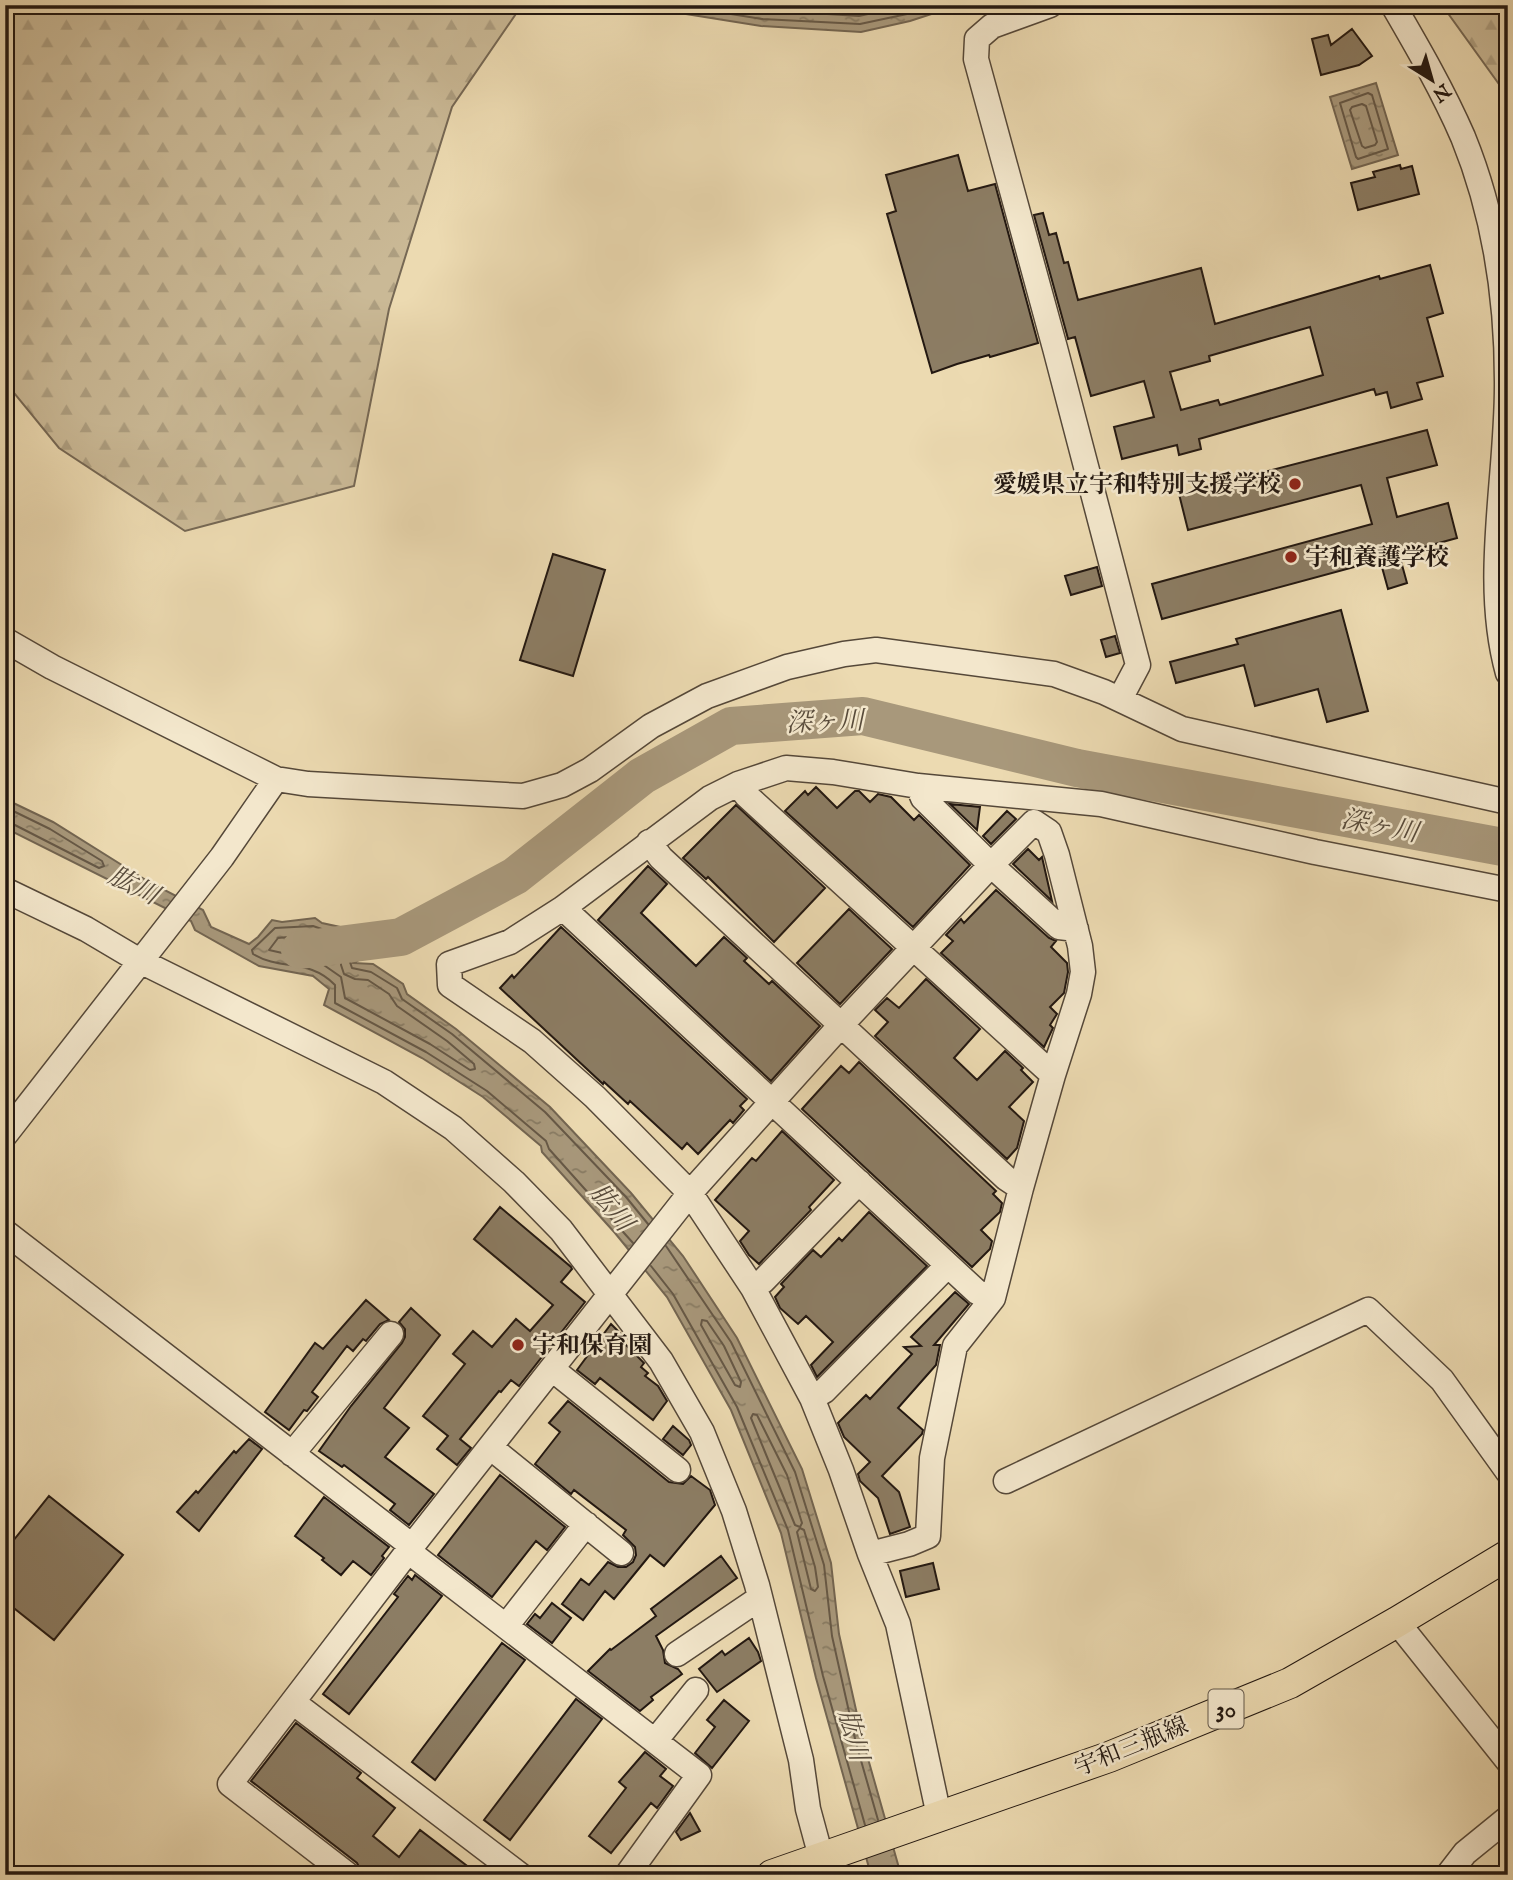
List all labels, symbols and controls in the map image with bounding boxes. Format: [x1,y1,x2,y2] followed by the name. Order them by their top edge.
[1398,46,1468,116] north arrow
[1427,77,1456,107] text: N
[993,470,1281,501] place label: 愛媛県立宇和特別支援学校
[1287,476,1303,492] marker: 愛媛県立宇和特別支援学校
[1305,543,1449,574] place label: 宇和養護学校
[1283,549,1299,565] marker: 宇和養護学校
[785,705,868,740] water label: 深ヶ川
[1338,803,1424,851] water label: 深ヶ川
[103,860,167,914] water label: 肱川
[582,1177,642,1241] water label: 肱川
[532,1331,652,1362] place label: 宇和保育園
[510,1337,526,1353] marker: 宇和保育園
[1208,1690,1244,1728] road number: 30
[830,1706,876,1768] water label: 肱川
[1070,1711,1193,1784] street label: 宇和三瓶線

